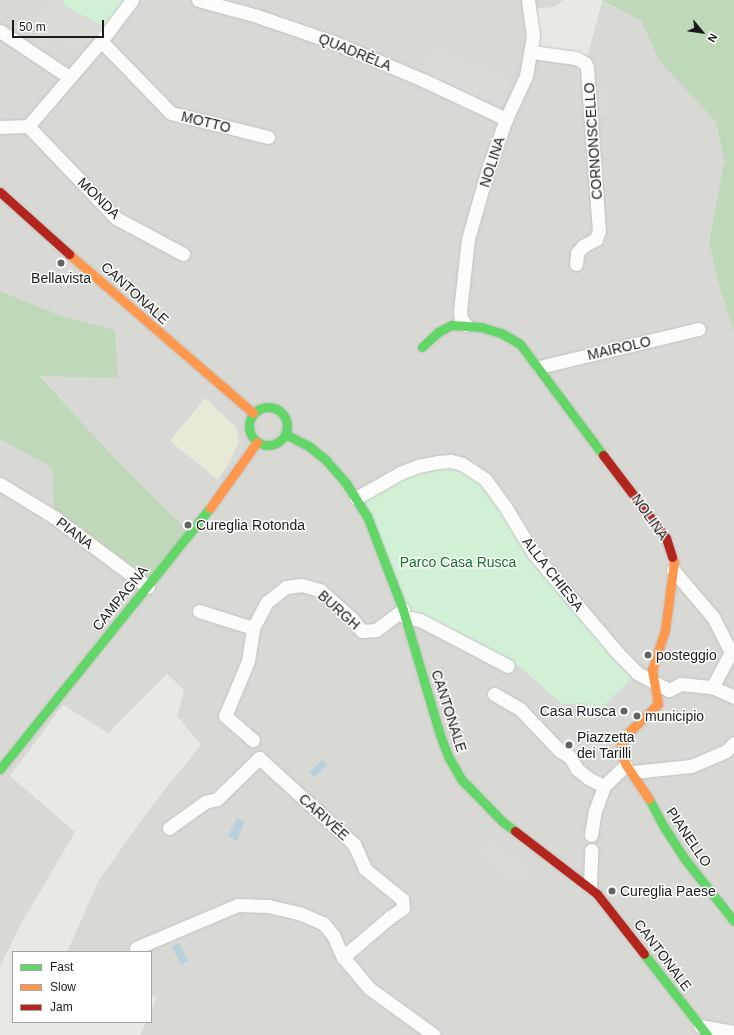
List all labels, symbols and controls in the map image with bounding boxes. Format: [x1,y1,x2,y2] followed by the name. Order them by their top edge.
[14,12,106,38] scale bar
[682,12,722,52] north arrow
[19,20,46,34] text: 50 m
[316,30,394,74] street label: QUADRÈLA
[705,31,720,44] text: N
[581,82,605,200] street label: CORNONSCELLO
[180,108,232,136] street label: MOTTO
[476,135,508,189] street label: NOLINA
[74,174,124,222] street label: MONDA
[56,258,66,268] marker: Bellavista
[98,258,172,328] street label: CANTONALE
[31,270,91,286] place label: Bellavista
[586,333,652,363] street label: MAIROLO
[628,491,672,543] street label: NOLINA
[53,514,97,552] street label: PIANA
[196,517,305,533] place label: Cureglia Rotonda
[183,520,193,530] marker: Cureglia Rotonda
[519,533,587,615] street label: ALLA CHIESA
[400,554,516,570] park label: Parco Casa Rusca
[89,562,151,634] street label: CAMPAGNA
[315,587,363,633] street label: BURGH
[656,647,717,663] place label: posteggio
[643,650,653,660] marker: posteggio
[428,668,470,754] street label: CANTONALE
[540,703,616,719] place label: Casa Rusca
[619,706,629,716] marker: Casa Rusca
[645,708,704,724] place label: municipio
[632,711,642,721] marker: municipio
[577,729,635,762] place label: Piazzetta dei Tarilli
[564,740,574,750] marker: Piazzetta dei Tarilli
[296,790,352,844] street label: CARIVÉE
[663,804,715,870] street label: PIANELLO
[620,883,716,899] place label: Cureglia Paese
[607,886,617,896] marker: Cureglia Paese
[631,916,695,994] street label: CANTONALE
[12,951,152,1023] legend
[50,960,73,974] text: Fast
[50,980,76,994] text: Slow
[50,1000,73,1014] text: Jam

